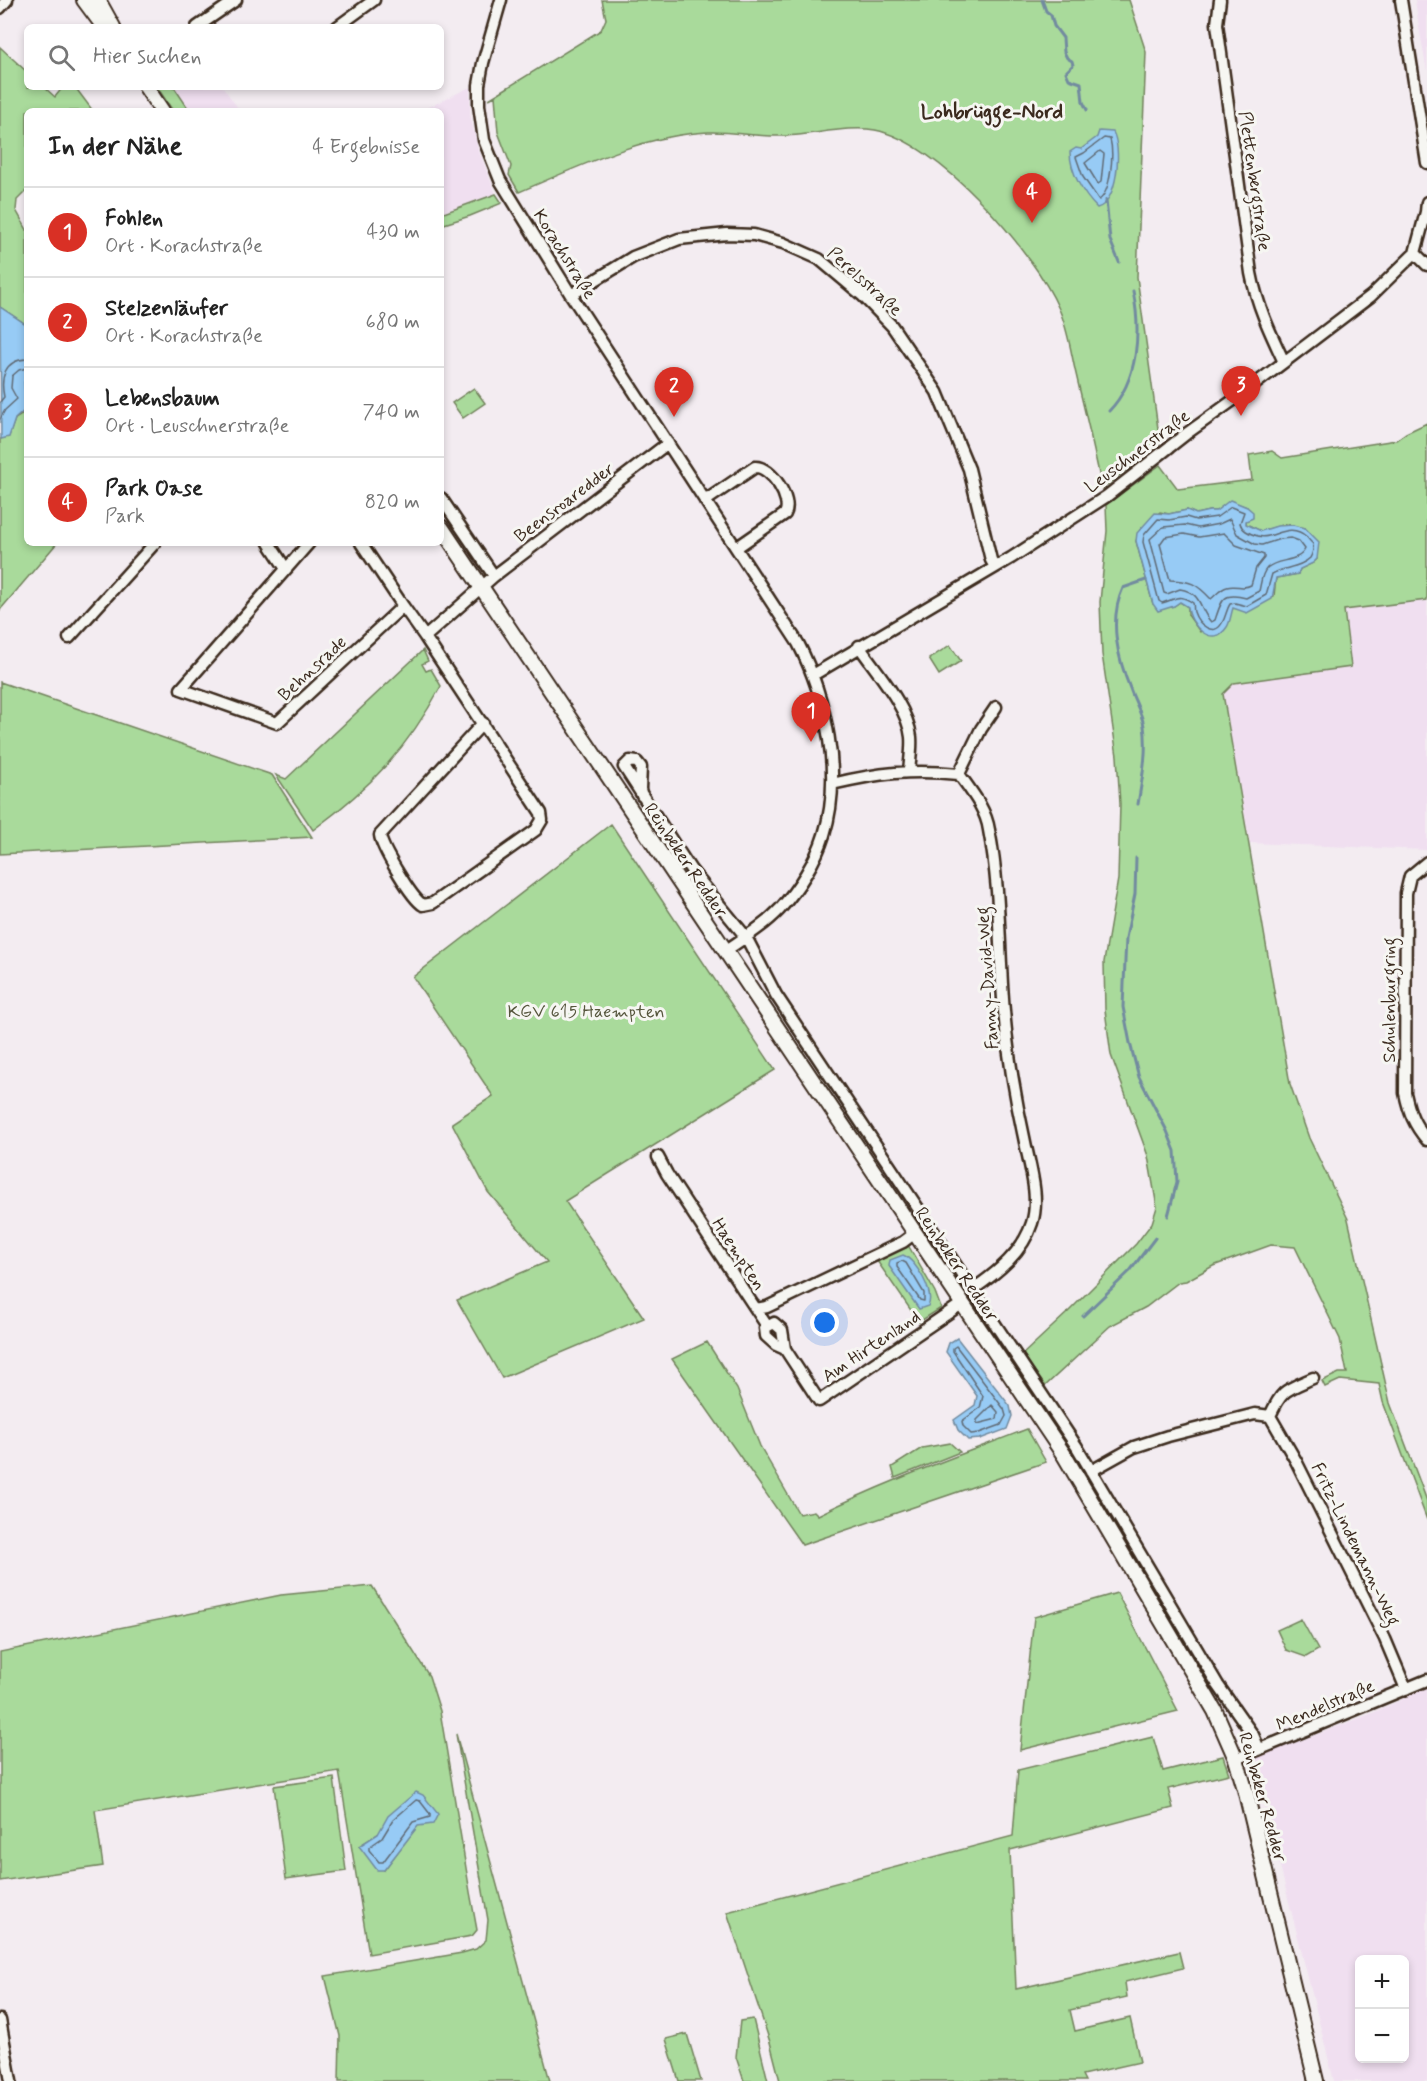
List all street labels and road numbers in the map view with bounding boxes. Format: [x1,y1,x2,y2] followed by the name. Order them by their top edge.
[1230,110,1276,253] street label: Plettenbergstraße
[527,205,601,304] street label: Korachstraße
[822,242,907,322] street label: Perelsstraße
[1080,404,1195,499] street label: Leuschnerstraße
[510,457,620,548] street label: Beensroaredder
[273,631,352,707] street label: Behnsrade
[638,798,733,923] street label: Reinbeker Redder
[971,905,1007,1050] street label: Fanny-David-Weg
[1378,937,1404,1063] street label: Schulenburgring
[909,1202,1004,1327] street label: Reinbeker Redder
[706,1214,771,1296] street label: Haempten
[818,1305,925,1389] street label: Am Hirtenland
[1303,1459,1405,1631] street label: Fritz-Lindemann-Weg
[1272,1674,1378,1737] street label: Mendelstraße
[1232,1730,1292,1865] street label: Reinbeker Redder

